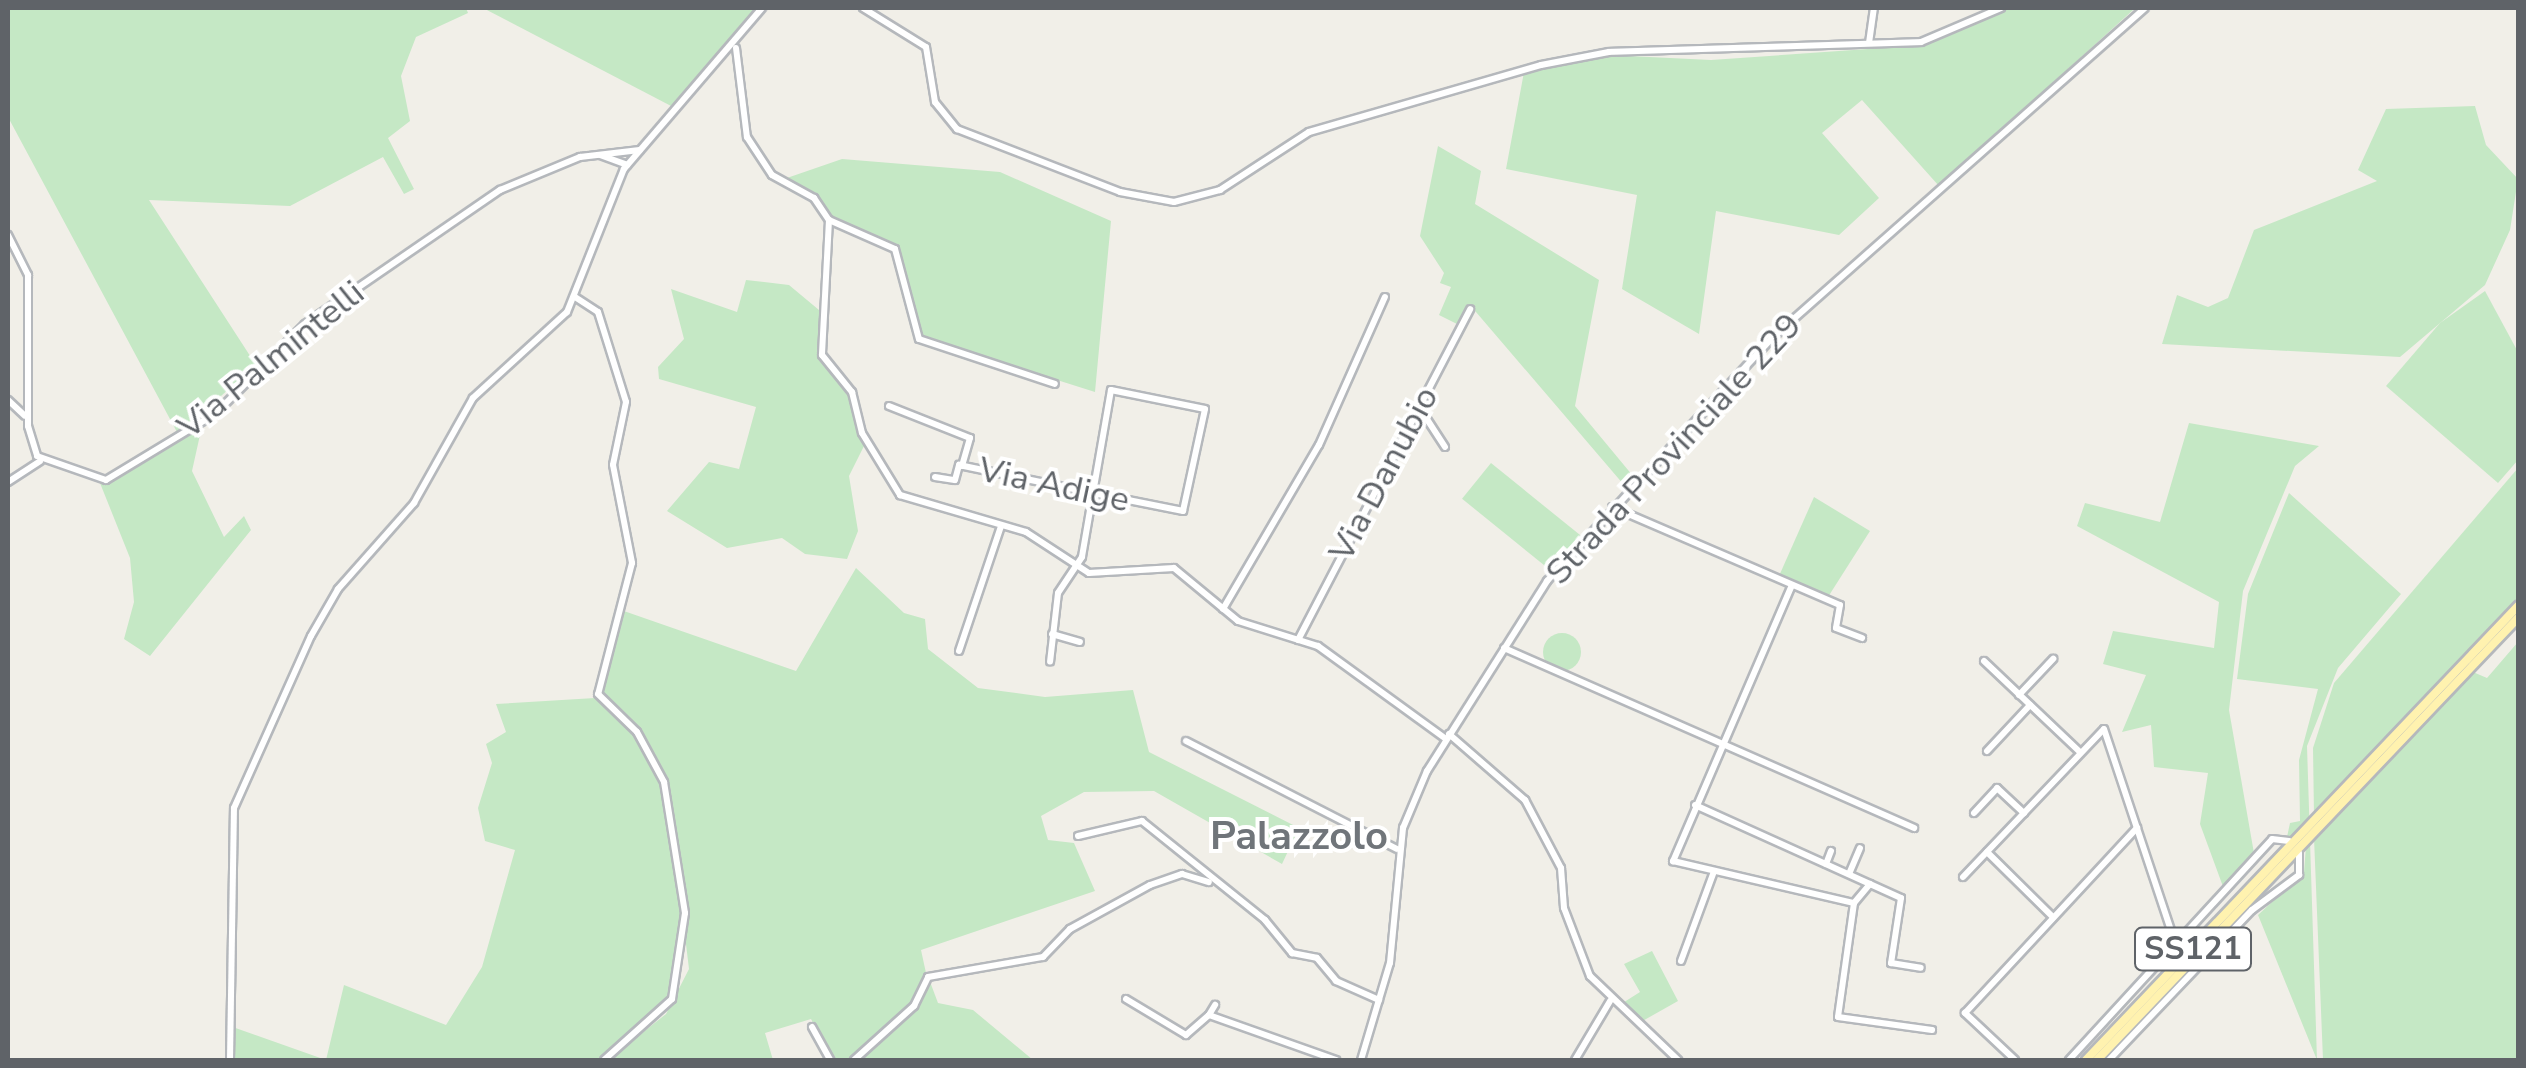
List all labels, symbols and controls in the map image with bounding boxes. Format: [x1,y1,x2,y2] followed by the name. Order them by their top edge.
[169,272,373,448] street label: Via Palmintelli
[1537,305,1811,593] street label: Strada Provinciale 229
[1320,379,1448,569] street label: Via Danubio
[975,449,1133,521] street label: Via Adige
[1210,812,1388,860] district label: Palazzolo
[2133,922,2253,976] road number: SS121

